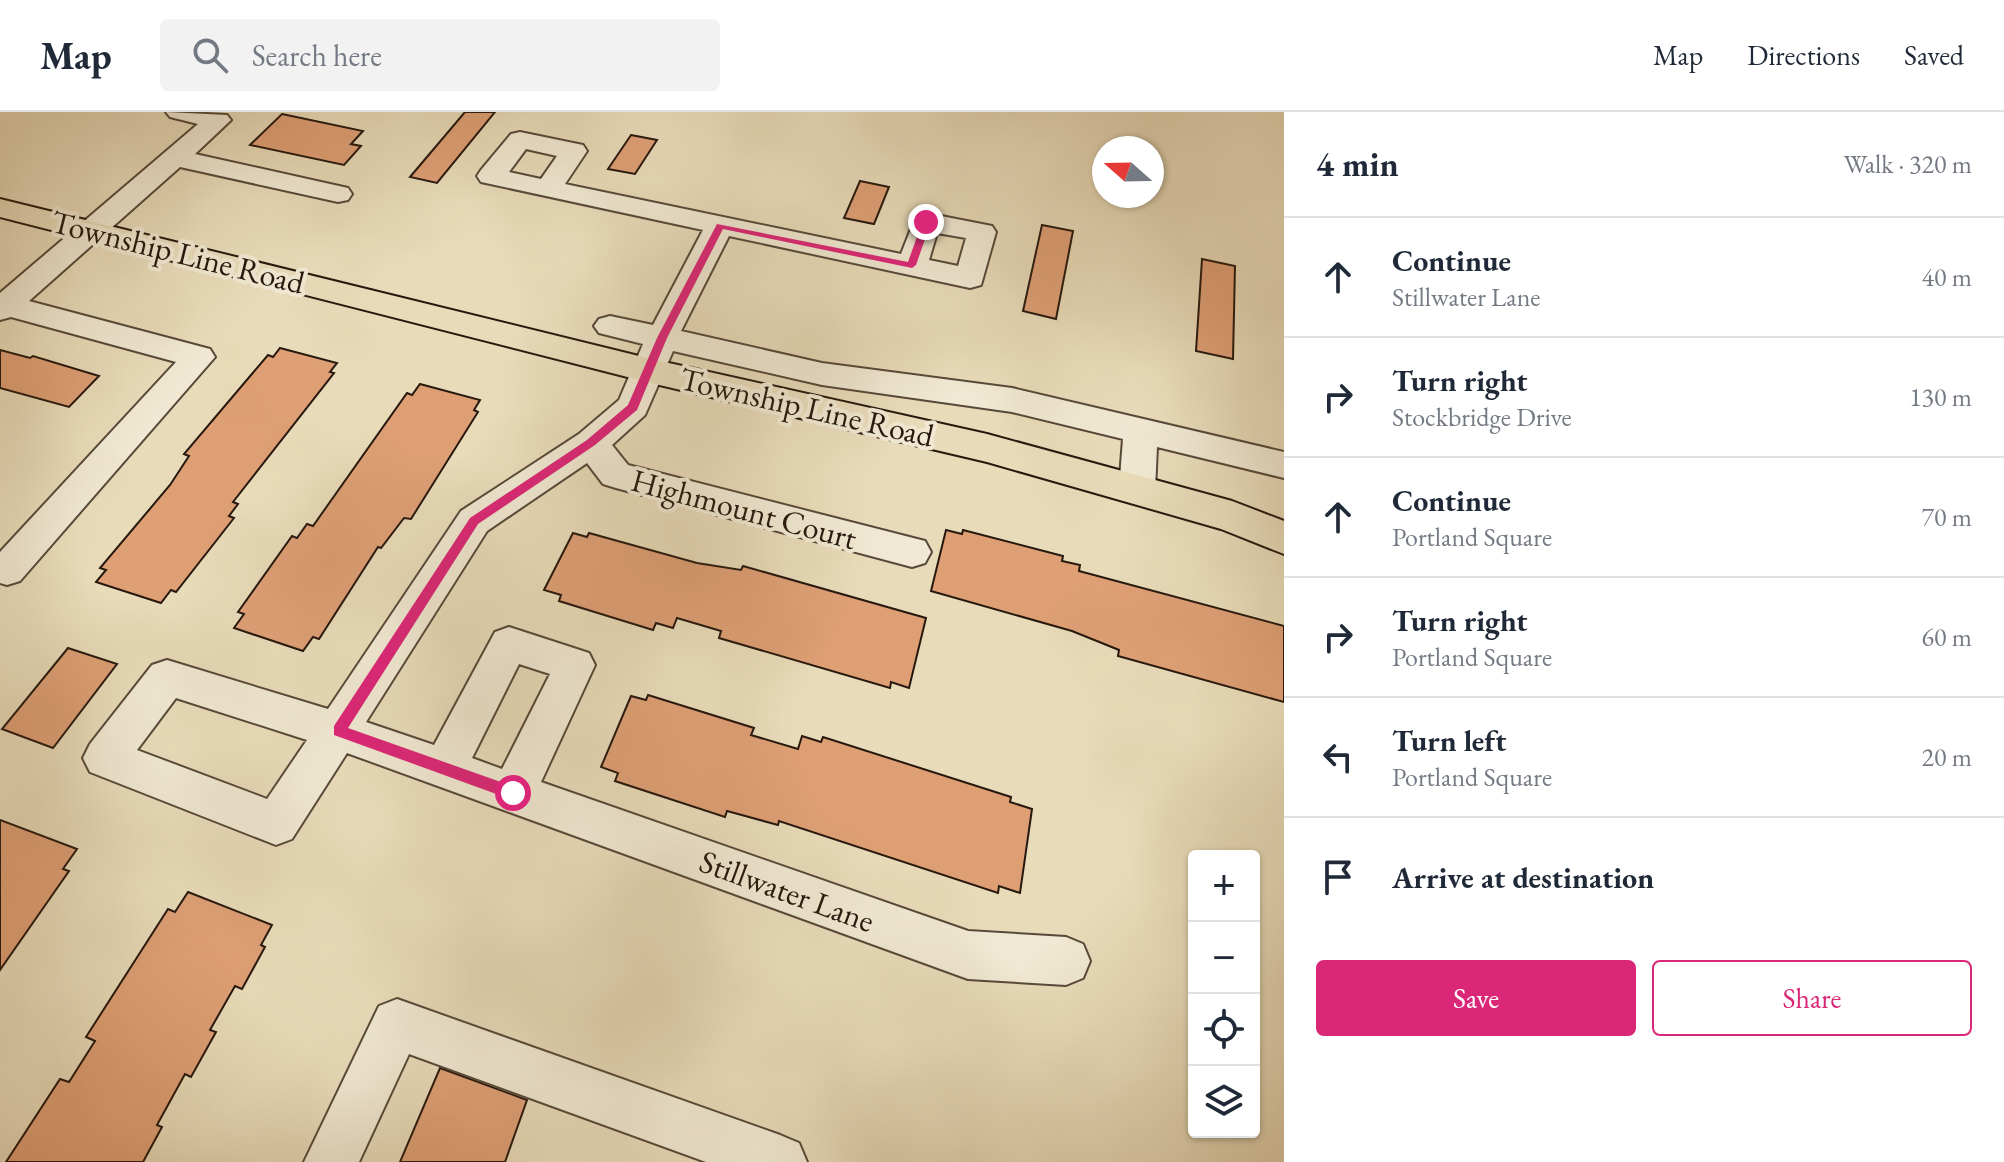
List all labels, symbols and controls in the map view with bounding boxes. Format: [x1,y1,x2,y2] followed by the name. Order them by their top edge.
[160,19,720,91] search box
[40,31,112,80] text: Map
[188,33,232,77] icon: search
[252,36,382,75] text: Search here
[1653,37,1703,73] text: Map
[1747,37,1860,73] text: Directions
[1904,37,1964,73] text: Saved
[1092,136,1164,208] north arrow
[1316,142,1399,186] text: 4 min
[1844,147,1972,181] text: Walk · 320 m
[47,200,310,304] street label: Township Line Road
[908,204,944,240] route end
[1392,241,1511,280] text: Continue
[1316,255,1360,299] icon: ahead
[1922,260,1972,294] text: 40 m
[1392,280,1541,314] text: Stillwater Lane
[676,357,939,457] street label: Township Line Road
[1392,361,1528,400] text: Turn right
[1316,375,1360,419] icon: right
[1909,380,1972,414] text: 130 m
[1392,400,1572,434] text: Stockbridge Drive
[627,459,861,559] street label: Highmount Court
[1392,481,1511,520] text: Continue
[1316,495,1360,539] icon: ahead
[1922,500,1972,534] text: 70 m
[1392,520,1552,554] text: Portland Square
[1392,601,1528,640] text: Turn right
[1316,615,1360,659] icon: right
[1922,620,1972,654] text: 60 m
[1392,640,1552,674] text: Portland Square
[1392,721,1506,760] text: Turn left
[1316,735,1360,779] icon: left
[1922,740,1972,774] text: 20 m
[1392,760,1552,794] text: Portland Square
[495,775,531,811] route start
[694,840,880,942] street label: Stillwater Lane
[1188,850,1260,1138] map controls
[1188,850,1260,922] button: +
[1316,855,1360,899] icon: arrive
[1392,858,1654,897] text: Arrive at destination
[1188,922,1260,994] button: −
[1316,960,1636,1036] button: Save
[1652,960,1972,1036] button: Share
[1188,994,1260,1066] button: locate
[1188,1066,1260,1138] button: layers

